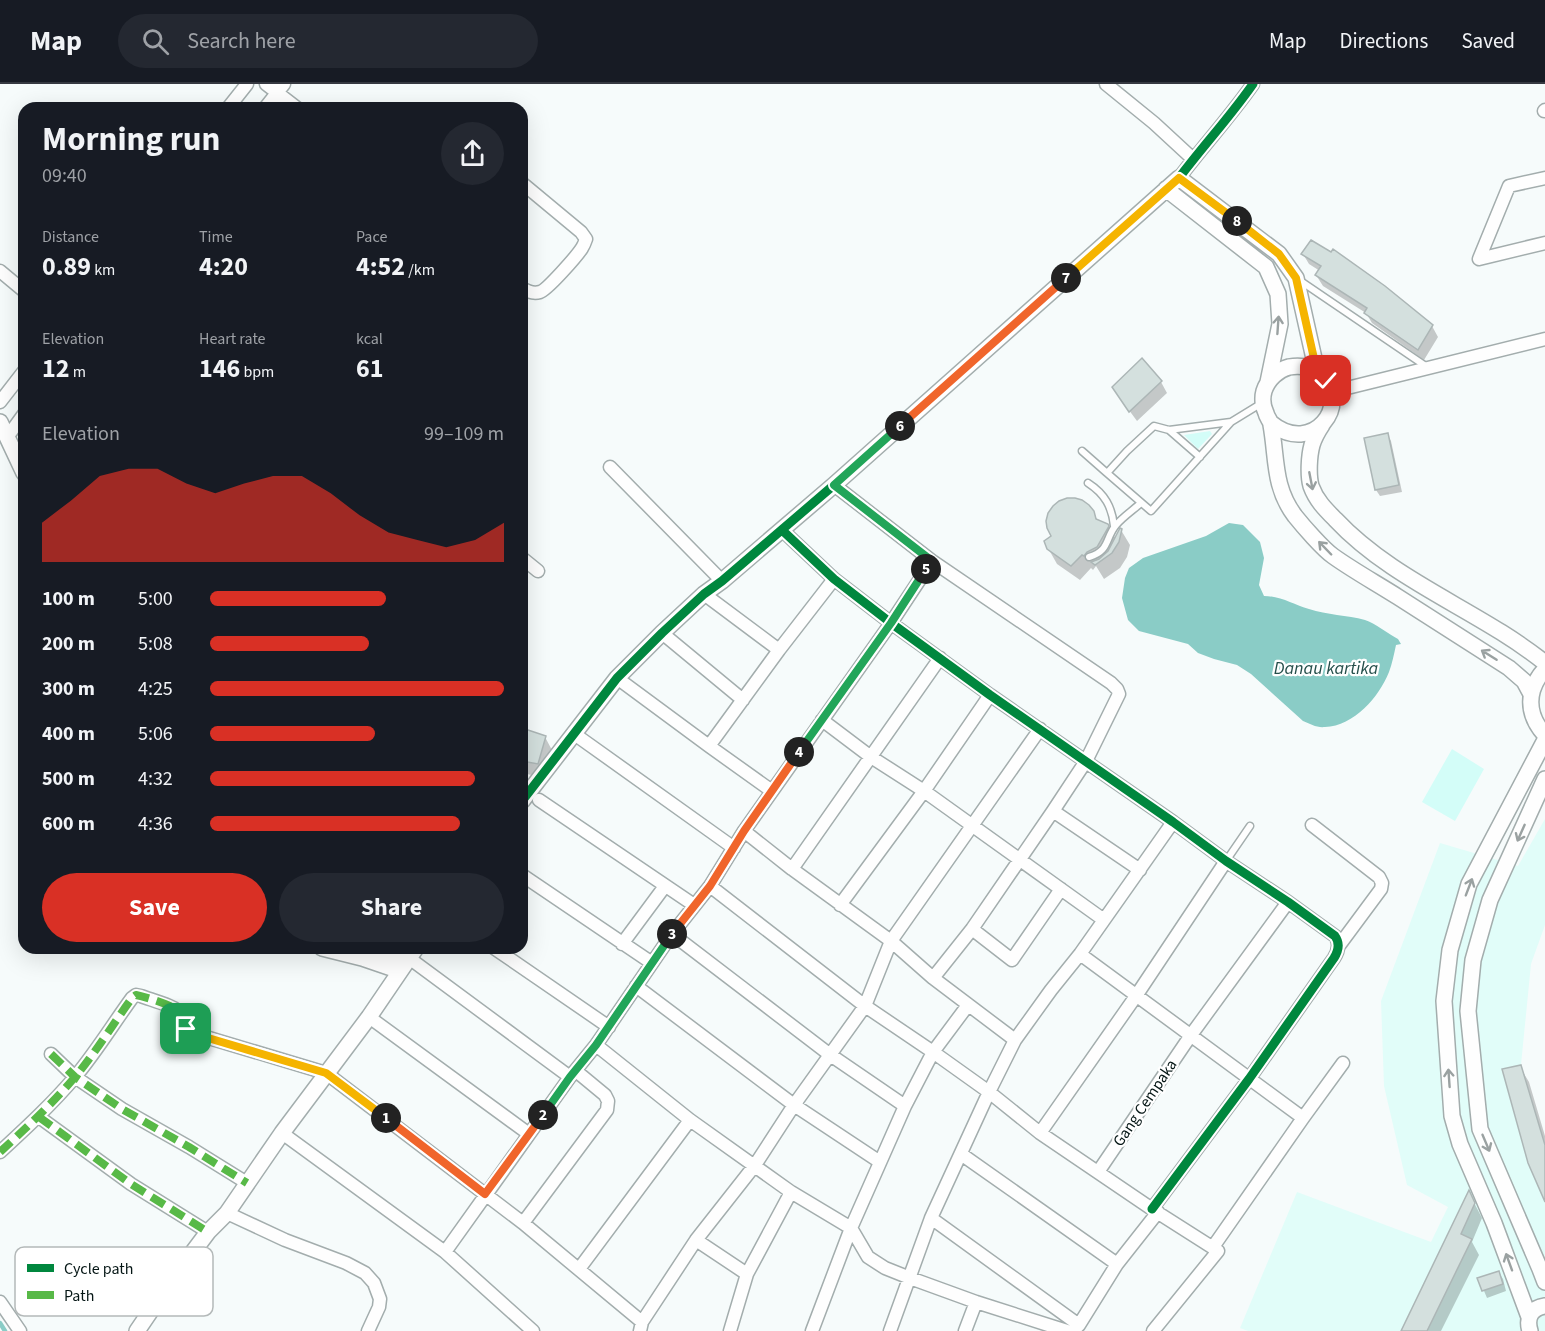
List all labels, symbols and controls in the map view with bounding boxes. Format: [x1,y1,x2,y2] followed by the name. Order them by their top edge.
[118,14,538,68] search box
[30,21,82,61] text: Map
[139,25,172,58] icon: search
[187,25,296,57] text: Search here
[1269,26,1307,56] text: Map
[1340,26,1428,56] text: Directions
[1461,26,1515,56] text: Saved
[42,116,220,163] text: Morning run
[441,122,504,185] button: share
[42,162,87,190] text: 09:40
[1222,206,1252,236] pin: 8
[1233,210,1241,232] text: 8
[42,226,99,248] text: Distance
[199,226,233,248] text: Time
[356,226,387,248] text: Pace
[42,248,91,285] text: 0.89
[199,248,248,285] text: 4:20
[356,248,405,285] text: 4:52
[91,259,115,281] text: km
[405,259,435,281] text: /km
[1051,263,1081,293] pin: 7
[1062,267,1070,289] text: 7
[1273,315,1284,335] one-way arrow
[42,328,104,350] text: Elevation
[199,328,266,350] text: Heart rate
[356,328,383,350] text: kcal
[42,350,69,387] text: 12
[199,350,240,387] text: 146
[356,350,383,387] text: 61
[1300,355,1351,406] pin
[69,361,86,383] text: m
[240,361,274,383] text: bpm
[1309,364,1342,397] icon: check
[885,411,915,441] pin: 6
[896,415,904,437] text: 6
[42,420,120,448] text: Elevation
[424,420,504,448] text: 99–109 m
[1306,470,1317,490] one-way arrow
[1318,541,1333,556] one-way arrow
[911,554,941,584] pin: 5
[922,558,930,580] text: 5
[42,585,95,613] text: 100 m
[138,585,173,613] text: 5:00
[42,630,95,658] text: 200 m
[138,630,173,658] text: 5:08
[1480,648,1497,661] one-way arrow
[1274,656,1379,681] water label: Danau kartika
[42,675,95,703] text: 300 m
[138,675,173,703] text: 4:25
[42,720,95,748] text: 400 m
[138,720,173,748] text: 5:06
[784,737,814,767] pin: 4
[795,741,803,763] text: 4
[42,765,95,793] text: 500 m
[138,765,173,793] text: 4:32
[42,810,95,838] text: 600 m
[138,810,173,838] text: 4:36
[1515,823,1526,841] one-way arrow
[42,873,267,942] button: Save
[279,873,504,942] button: Share
[1465,878,1476,897] one-way arrow
[657,919,687,949] pin: 3
[668,923,676,945] text: 3
[160,1003,211,1054] pin
[169,1012,202,1045] icon: arrive
[1108,1055,1182,1151] street label: Gang Cempaka
[1444,1069,1455,1089] one-way arrow
[528,1100,558,1130] pin: 2
[371,1103,401,1133] pin: 1
[539,1104,547,1126] text: 2
[382,1107,390,1129] text: 1
[1481,1133,1492,1151] one-way arrow
[15,1247,213,1316] legend
[1502,1253,1513,1272] one-way arrow
[64,1258,133,1280] text: Cycle path
[64,1285,94,1307] text: Path

